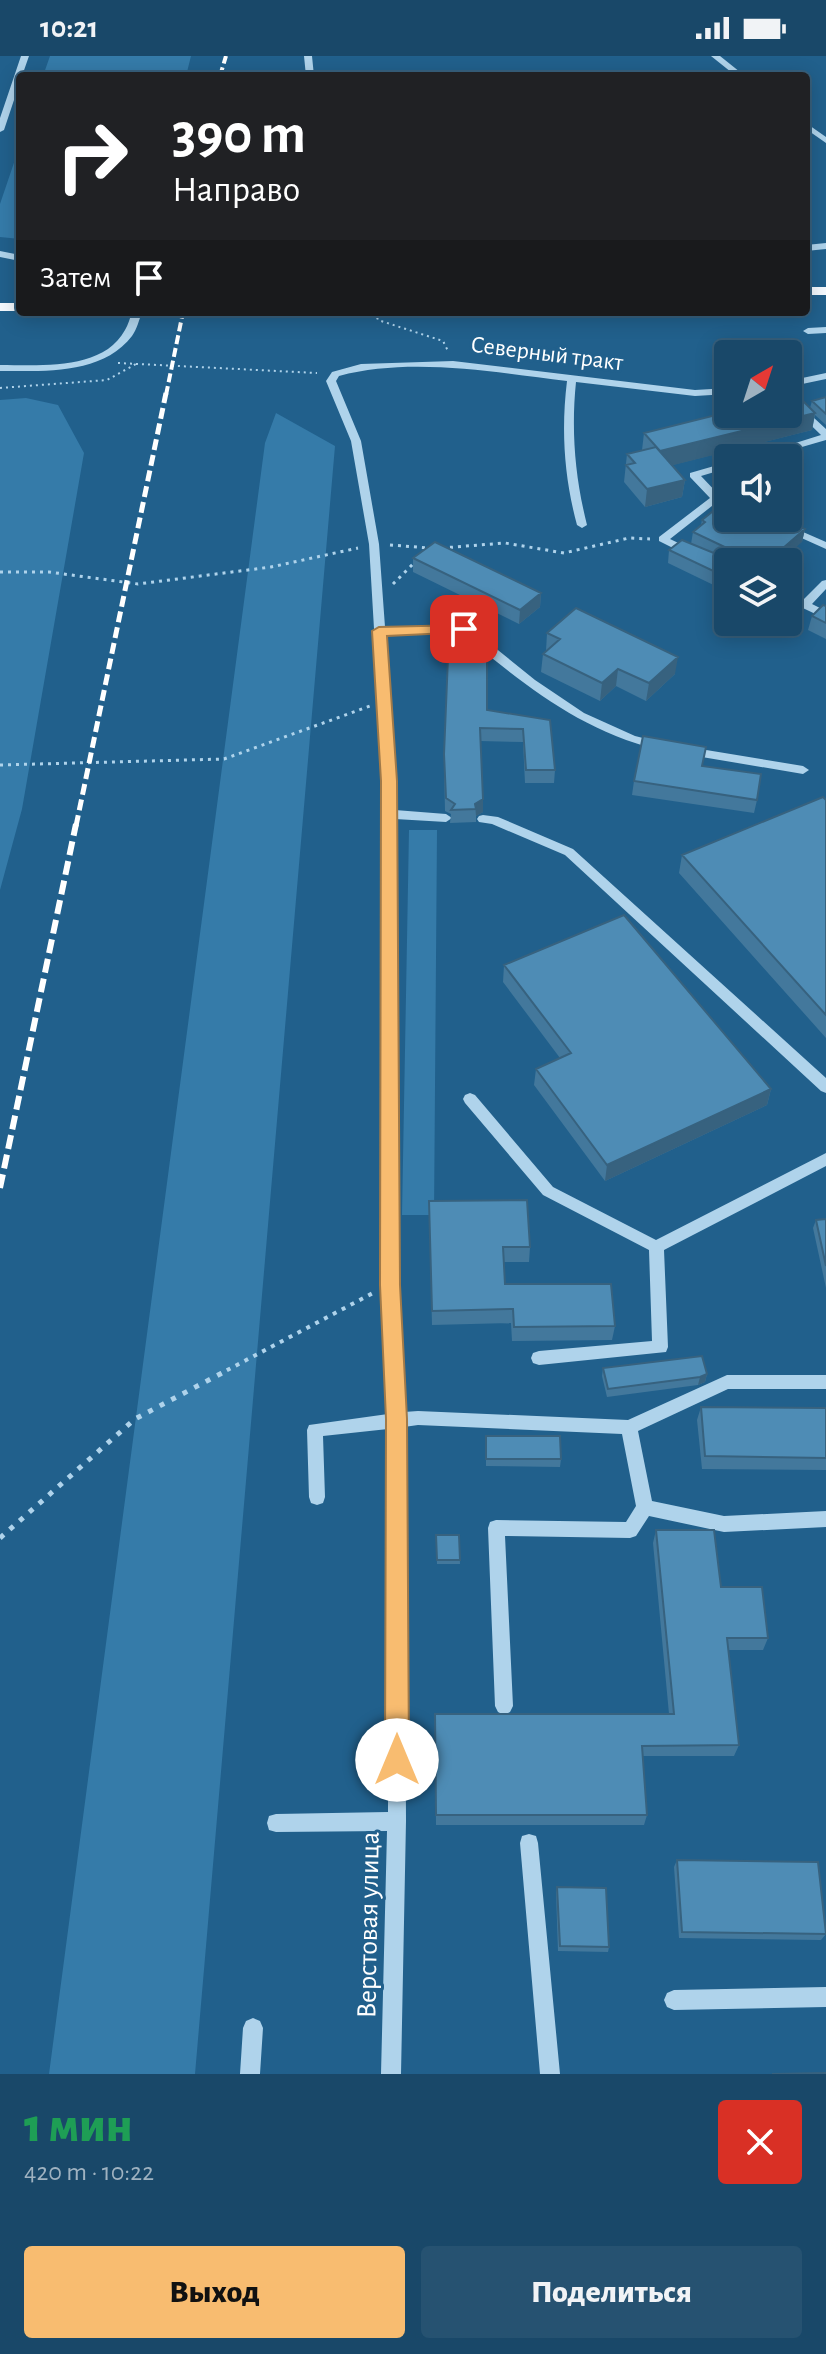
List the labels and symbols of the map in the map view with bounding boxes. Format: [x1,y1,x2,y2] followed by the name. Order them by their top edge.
[470,333,625,375] street label: Северный тракт
[714,340,802,428] north arrow
[430,595,498,663] pin
[355,1718,439,1802] position arrow
[353,1831,385,2019] street label: Верстовая улица

